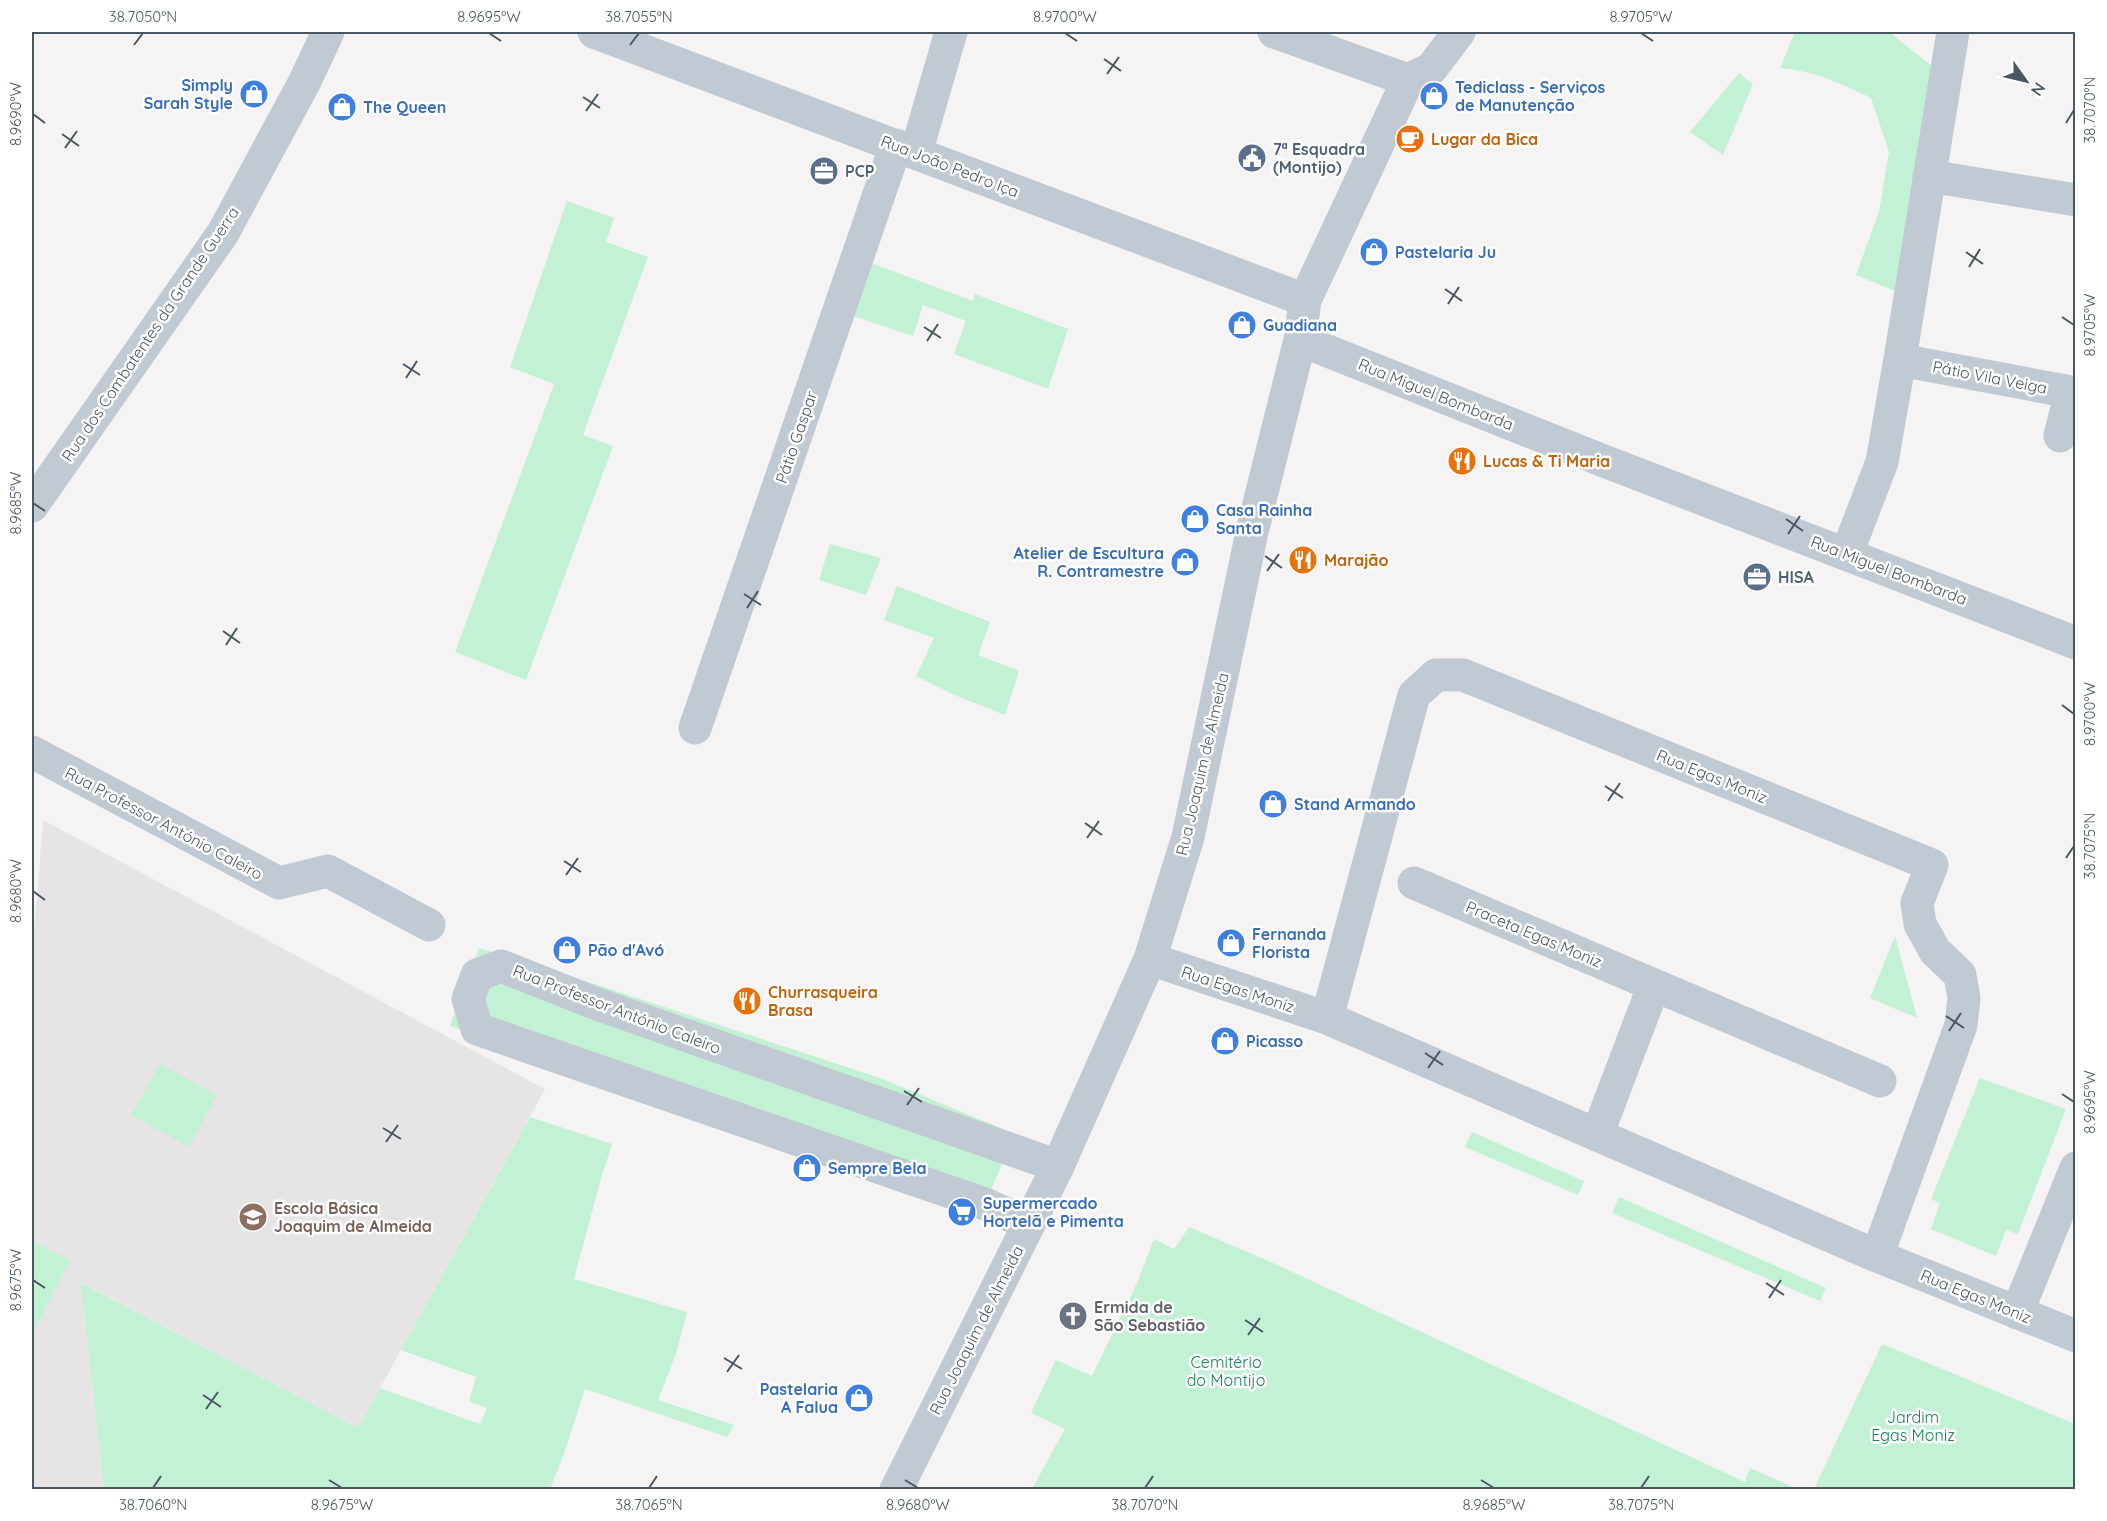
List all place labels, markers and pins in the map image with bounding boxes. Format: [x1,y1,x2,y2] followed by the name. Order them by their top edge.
[144,75,233,113] place label: Simply Sarah Style
[1455,77,1606,115] place label: Tediclass - Serviços de Manutenção
[238,78,270,110] shop icon: Simply Sarah Style
[1418,80,1450,112] shop icon: Tediclass - Serviços de Manutenção
[326,91,358,123] shop icon: The Queen
[363,97,446,117] place label: The Queen
[1394,123,1426,155] cafe icon: Lugar da Bica
[1431,129,1538,149] place label: Lugar da Bica
[1273,139,1365,177] place label: 7ª Esquadra (Montijo)
[1236,142,1268,174] public building icon: 7ª Esquadra (Montijo)
[808,155,840,187] office icon: PCP
[845,161,875,181] place label: PCP
[1358,236,1390,268] shop icon: Pastelaria Ju
[1395,242,1496,262] place label: Pastelaria Ju
[1226,309,1258,341] shop icon: Guadiana
[1263,315,1337,335] place label: Guadiana
[1446,445,1478,477] restaurant icon: Lucas & Ti Maria
[1483,451,1610,471] place label: Lucas & Ti Maria
[1216,500,1312,538] place label: Casa Rainha Santa
[1179,503,1211,535] shop icon: Casa Rainha Santa
[1013,543,1164,581] place label: Atelier de Escultura R. Contramestre
[1287,544,1319,576] restaurant icon: Marajão
[1169,546,1201,578] shop icon: Atelier de Escultura R. Contramestre
[1324,550,1388,570] place label: Marajão
[1741,561,1773,593] office icon: HISA
[1778,567,1814,587] place label: HISA
[1257,788,1289,820] shop icon: Stand Armando
[1294,794,1416,814] place label: Stand Armando
[1252,924,1326,962] place label: Fernanda Florista
[1215,927,1247,959] shop icon: Fernanda Florista
[551,934,583,966] shop icon: Pão d'Avó
[588,940,664,960] place label: Pão d'Avó
[768,982,878,1020] place label: Churrasqueira Brasa
[731,985,763,1017] restaurant icon: Churrasqueira Brasa
[1209,1025,1241,1057] shop icon: Picasso
[1246,1031,1303,1051] place label: Picasso
[791,1152,823,1184] shop icon: Sempre Bela
[828,1158,927,1178] place label: Sempre Bela
[983,1193,1124,1231] place label: Supermercado Hortelã e Pimenta
[946,1196,978,1228] supermarket icon: Supermercado Hortelã e Pimenta
[274,1198,432,1236] place label: Escola Básica Joaquim de Almeida
[237,1201,269,1233] school or university icon: Escola Básica Joaquim de Almeida
[1094,1297,1205,1335] place label: Ermida de São Sebastião
[1057,1300,1089,1332] church icon: Ermida de São Sebastião
[760,1379,838,1417] place label: Pastelaria A Falua
[843,1382,875,1414] shop icon: Pastelaria A Falua

